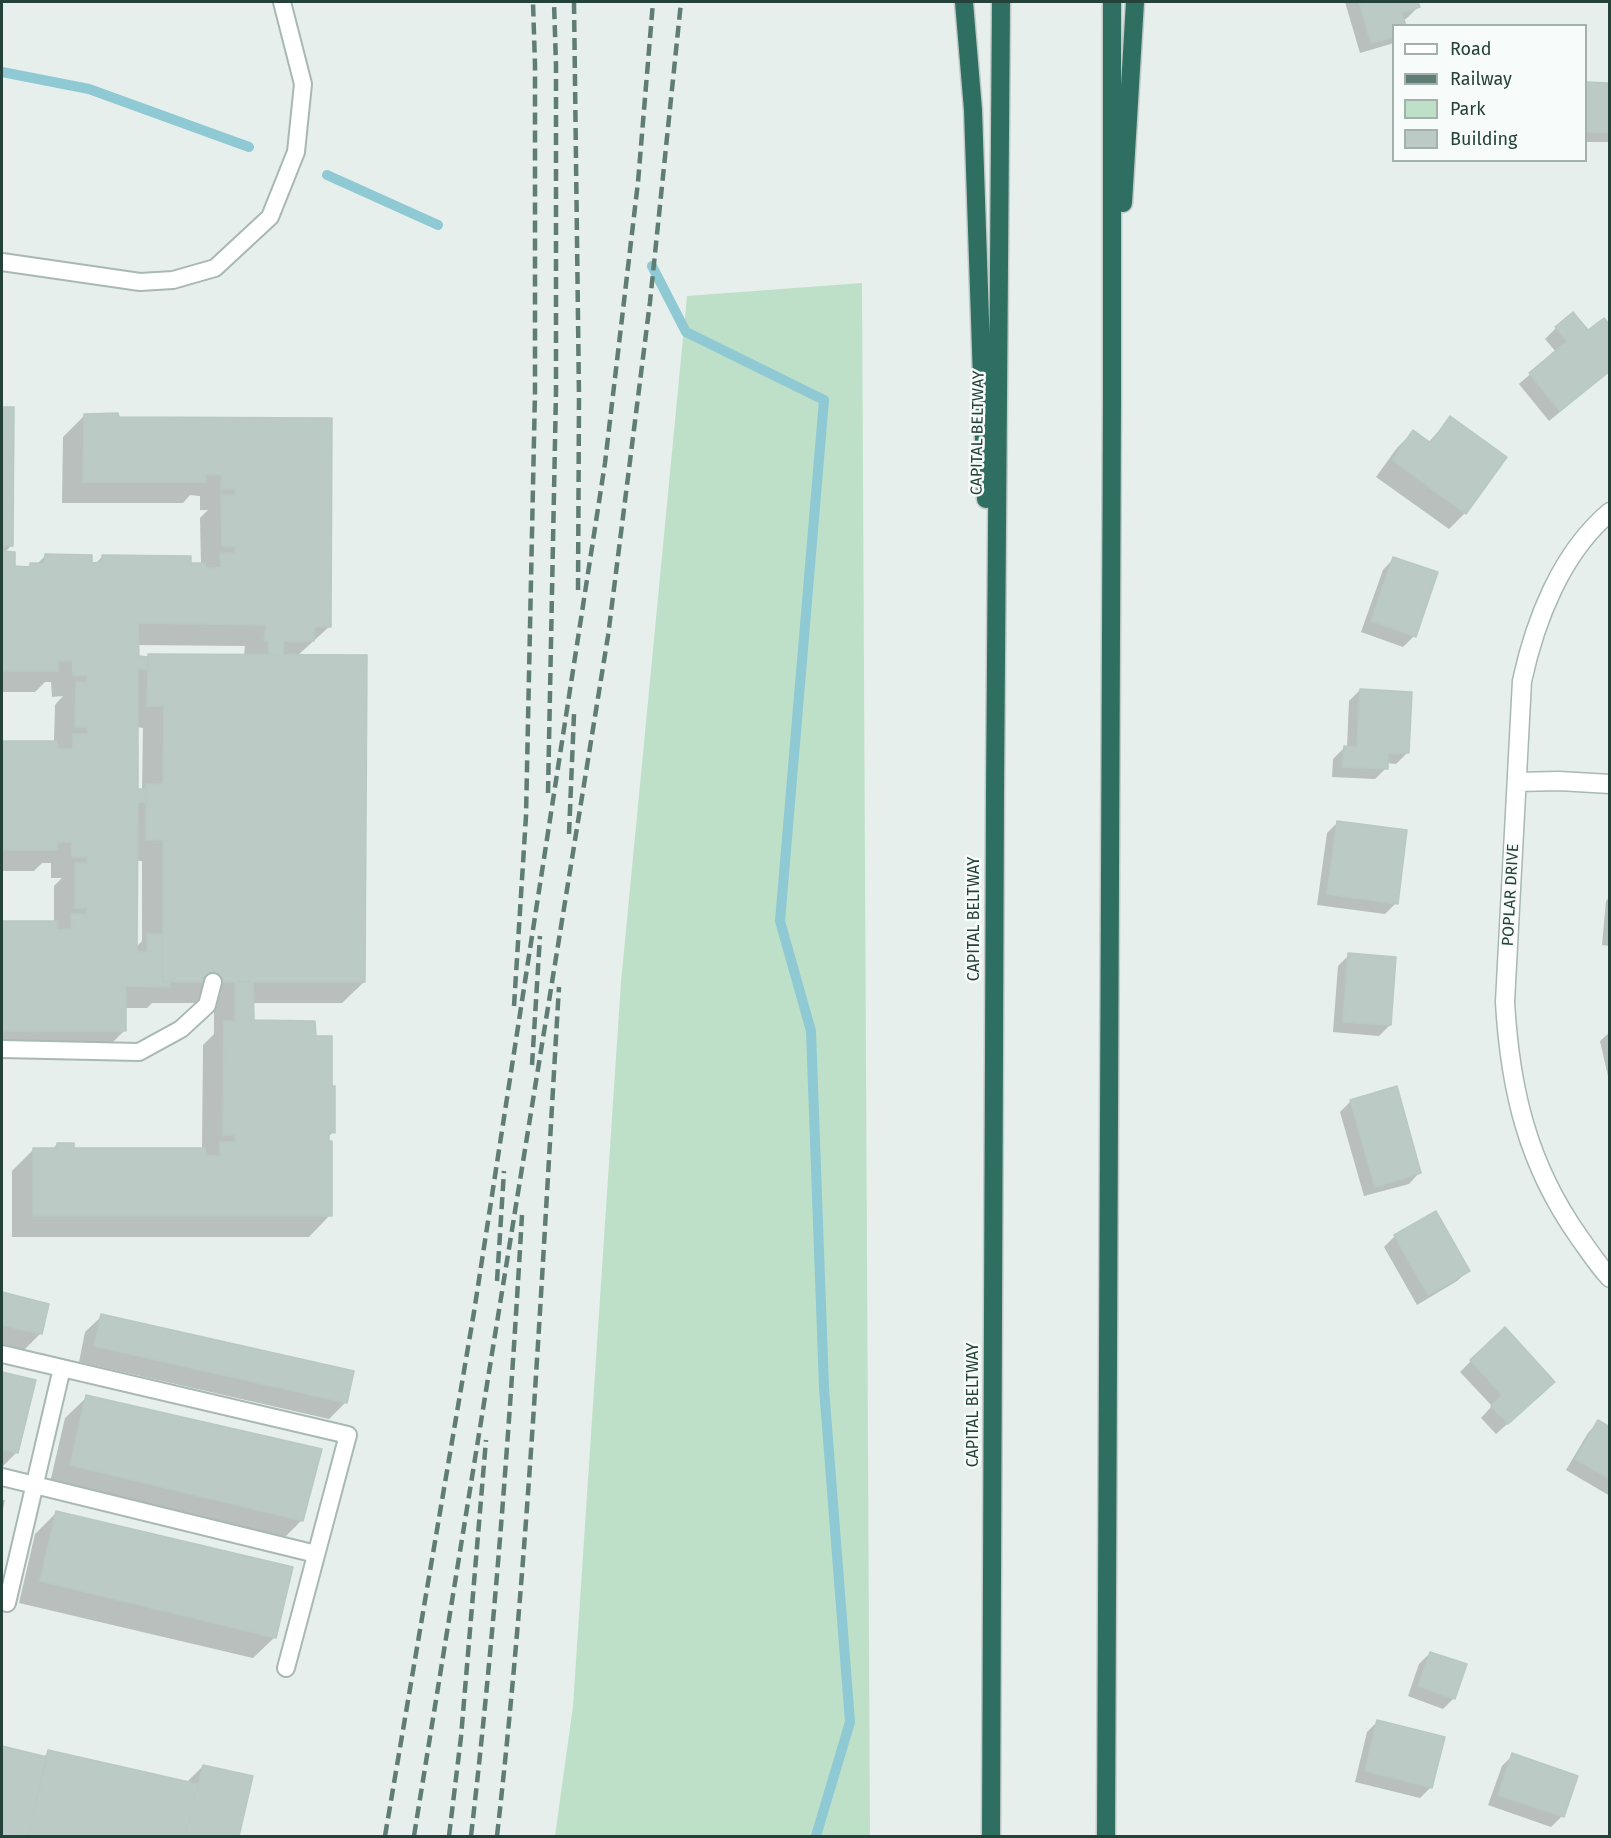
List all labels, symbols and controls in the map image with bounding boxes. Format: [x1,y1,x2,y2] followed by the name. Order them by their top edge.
[1392,24,1587,162] legend
[1450,38,1492,60] text: Road
[1450,68,1512,90] text: Railway
[1450,98,1485,120] text: Park
[1450,128,1517,150] text: Building
[967,371,989,495] street label: CAPITAL BELTWAY
[1499,843,1523,947] street label: POPLAR DRIVE
[965,857,985,981] street label: CAPITAL BELTWAY
[964,1343,984,1467] street label: CAPITAL BELTWAY

